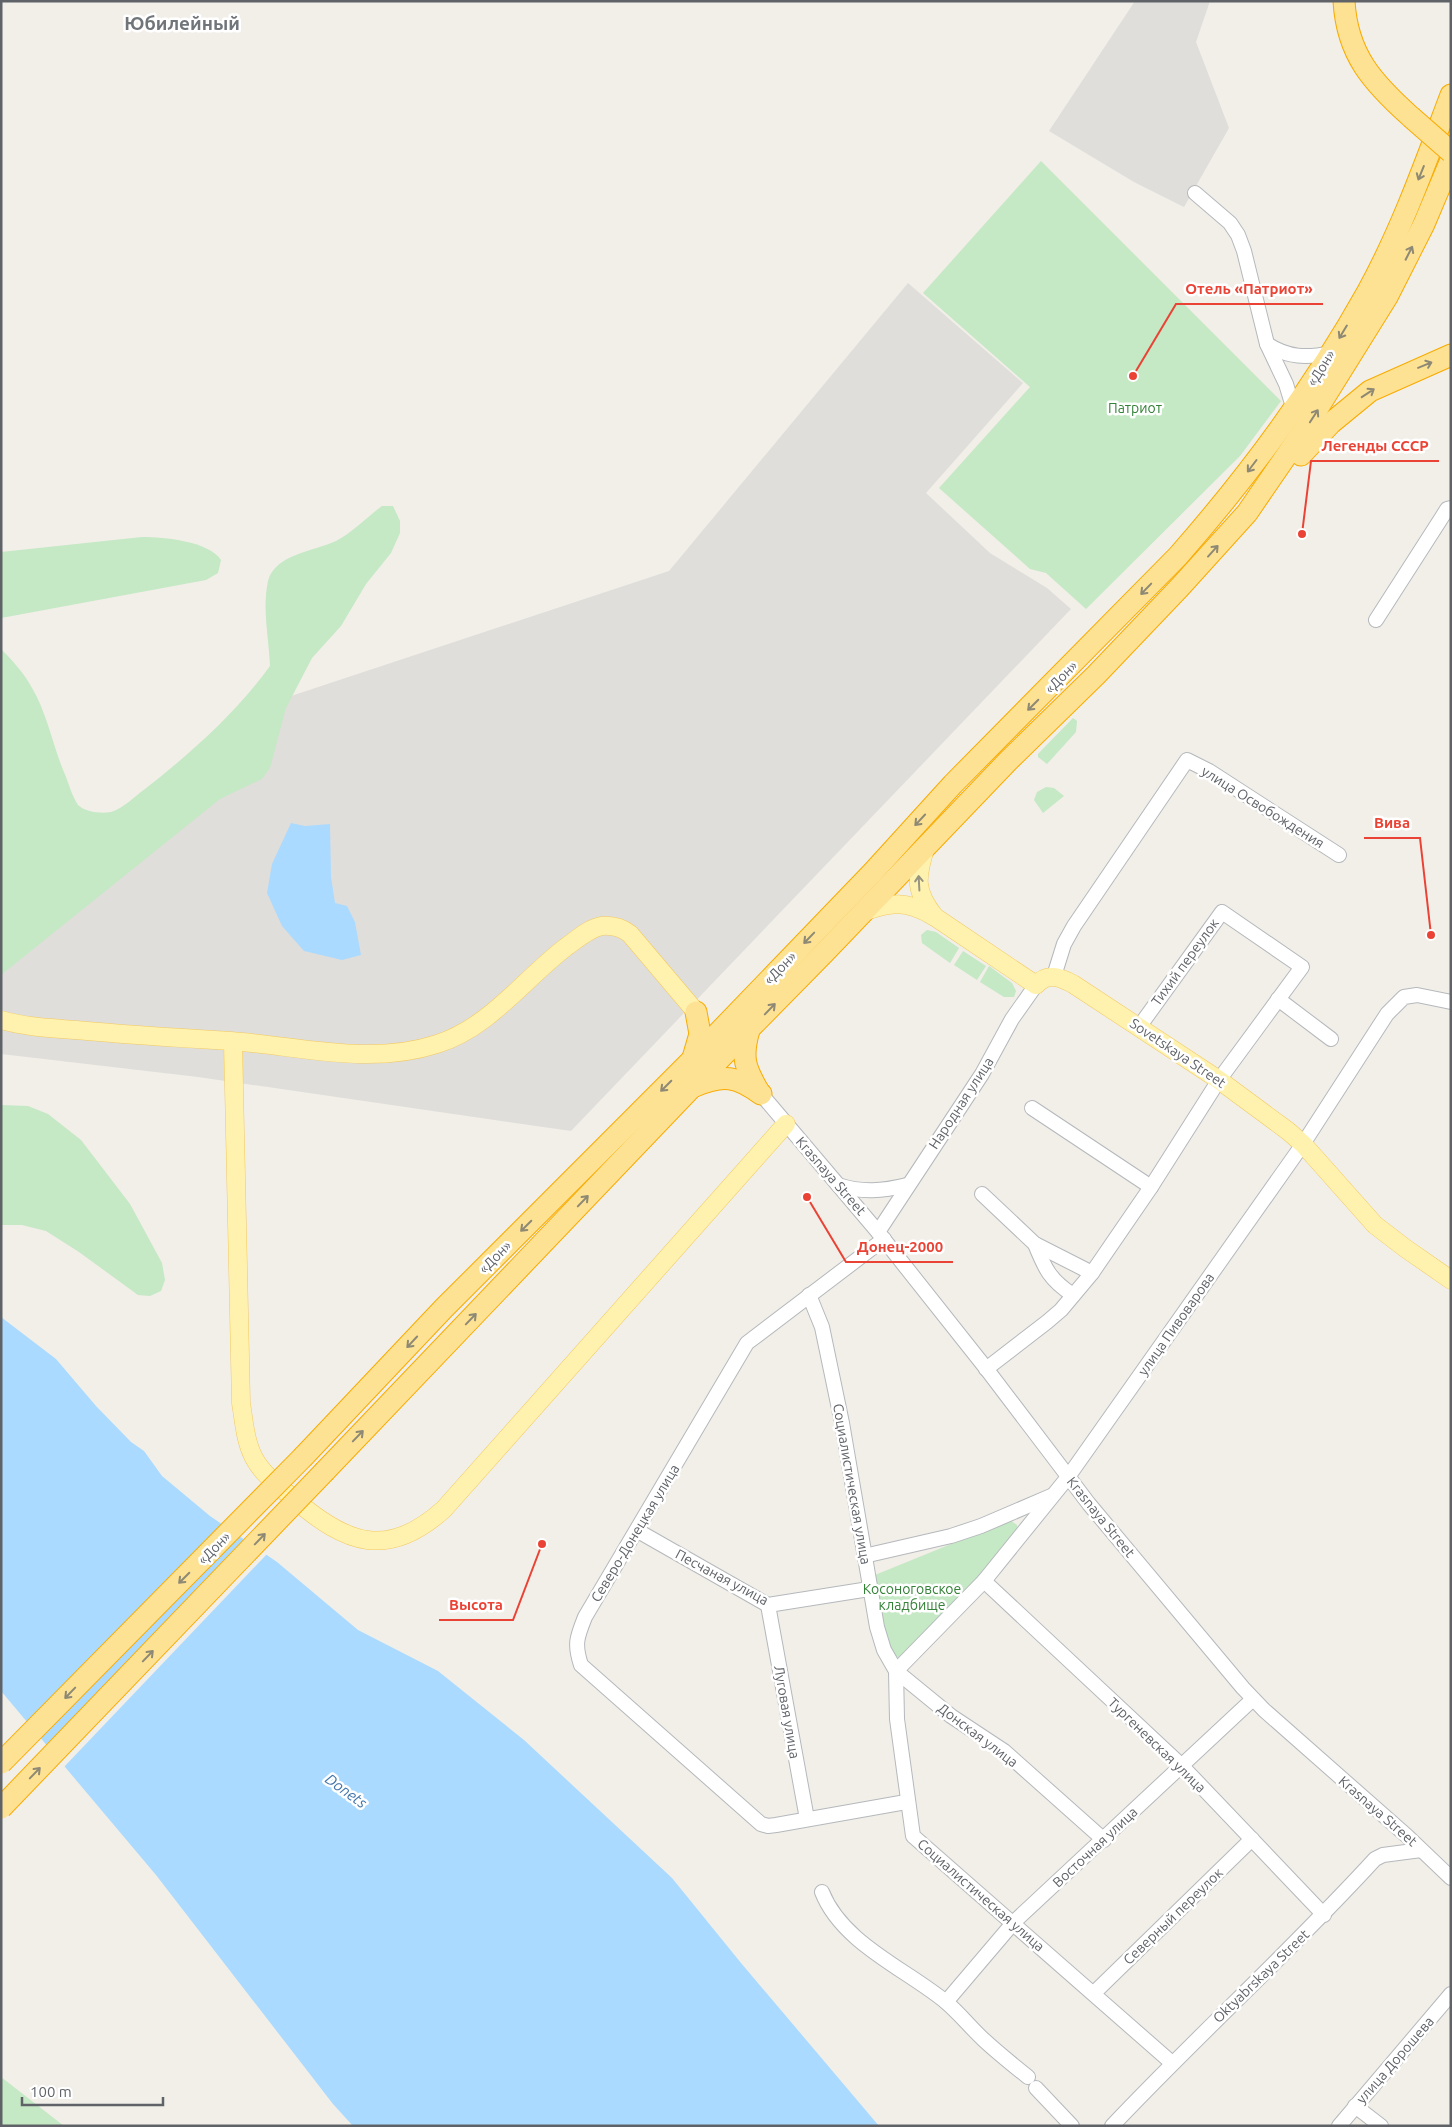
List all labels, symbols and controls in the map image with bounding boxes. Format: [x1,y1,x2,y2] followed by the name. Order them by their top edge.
[124,12,240,34] district label: Юбилейный
[1415,165,1425,180] one-way arrow
[1405,246,1414,261] one-way arrow
[1176,274,1323,304] callout: Отель «Патриот»
[1185,280,1313,297] text: Отель «Патриот»
[1338,324,1348,338] one-way arrow
[1304,347,1338,389] street label: «Дон»
[1417,360,1432,370] one-way arrow
[1361,388,1375,399] one-way arrow
[1108,400,1162,416] park label: Патриот
[1309,409,1319,423] one-way arrow
[1311,431,1439,461] callout: Легенды СССР
[1321,437,1429,454] text: Легенды СССР
[1247,459,1257,473] one-way arrow
[1207,545,1219,558] one-way arrow
[1140,583,1152,595] one-way arrow
[1041,657,1081,697] street label: «Дон»
[1027,699,1039,711] one-way arrow
[1199,763,1327,851] street label: улица Освобождения
[1364,808,1420,838] callout: Вива
[914,814,926,826] one-way arrow
[1374,814,1410,831] text: Вива
[914,876,923,892] one-way arrow
[1148,915,1222,1009] street label: Тихий переулок
[803,932,815,944] one-way arrow
[761,948,800,988] street label: «Дон»
[763,1004,775,1016] one-way arrow
[1127,1015,1229,1091] street label: Sovetskaya Street
[925,1054,997,1152] street label: Народная улица
[659,1080,672,1092] one-way arrow
[793,1134,870,1219] street label: Krasnaya Street
[577,1195,589,1207] one-way arrow
[520,1219,532,1232] one-way arrow
[846,1232,953,1262] callout: Донец-2000
[475,1237,515,1277] street label: «Дон»
[857,1238,943,1255] text: Донец-2000
[1135,1270,1217,1378] street label: улица Пивоварова
[465,1312,477,1325] one-way arrow
[406,1336,418,1348] one-way arrow
[830,1402,874,1566] street label: Социалистическая улица
[352,1430,365,1442] one-way arrow
[588,1461,682,1605] street label: Северо-Донецкая улица
[1064,1474,1139,1561] street label: Krasnaya Street
[194,1528,234,1568] street label: «Дон»
[254,1532,266,1545] one-way arrow
[673,1546,771,1608] street label: Песчаная улица
[178,1571,190,1584] one-way arrow
[863,1581,961,1613] park label: Косоноговское кладбище
[439,1590,513,1620] callout: Высота
[449,1596,503,1613] text: Высота
[141,1650,154,1662] one-way arrow
[771,1664,803,1760] street label: Луговая улица
[64,1687,76,1700] one-way arrow
[1105,1694,1209,1796] street label: Тургеневская улица
[935,1700,1021,1770] street label: Донская улица
[29,1767,41,1779] one-way arrow
[322,1770,371,1812] water label: Donets
[1336,1773,1421,1850] street label: Krasnaya Street
[1049,1804,1141,1890] street label: Восточная улица
[914,1835,1048,1955] street label: Социалистическая улица
[1120,1864,1226,1968] street label: Северный переулок
[1210,1926,1313,2026] street label: Oktyabrskaya Street
[1353,2013,1437,2107] street label: улица Дорошева
[22,2074,164,2106] scale bar
[30,2083,72,2100] text: 100 m

